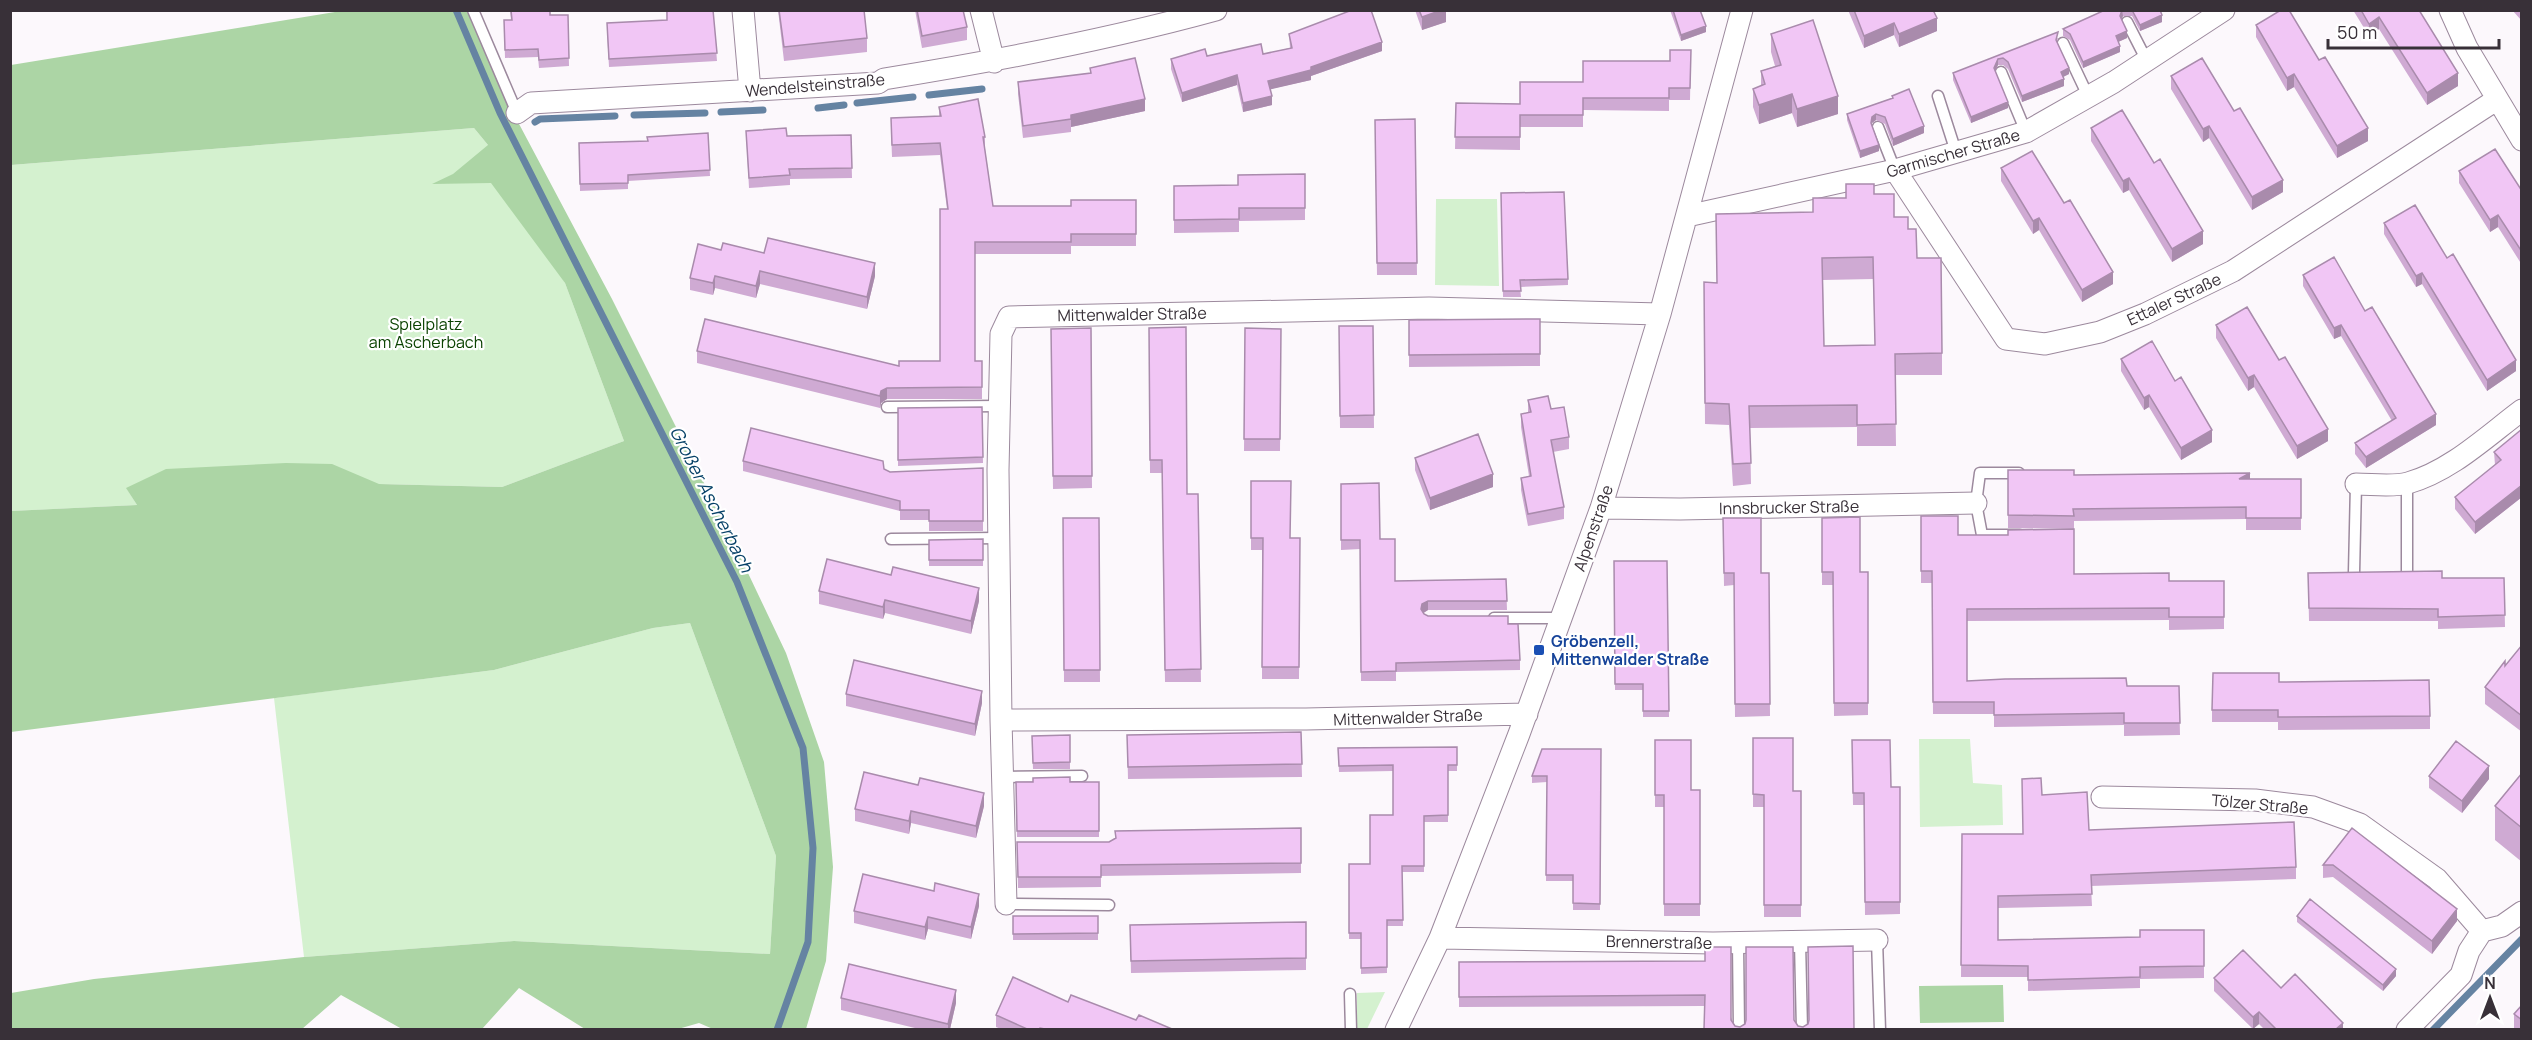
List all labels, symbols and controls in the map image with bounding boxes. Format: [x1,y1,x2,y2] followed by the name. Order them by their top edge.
[2328,12,2499,50] scale bar
[2337,20,2377,44] text: 50 m
[744,68,886,102] street label: Wendelsteinstraße
[1884,123,2022,183] street label: Garmischer Straße
[2123,268,2225,330] street label: Ettaler Straße
[1057,302,1207,326] street label: Mittenwalder Straße
[369,313,483,353] park label: Spielplatz am Ascherbach
[665,422,760,577] water label: Großer Ascherbach
[1568,482,1618,574] street label: Alpenstraße
[1719,495,1859,519] street label: Innsbrucker Straße
[1551,630,1710,670] place label: Gröbenzell, Mittenwalder Straße
[1532,643,1546,657] marker: Gröbenzell, Mittenwalder Straße
[1333,703,1483,731] street label: Mittenwalder Straße
[2211,789,2309,819] street label: Tölzer Straße
[1606,930,1712,954] street label: Brennerstraße
[2460,968,2520,1028] north arrow
[2484,972,2496,994] text: N

